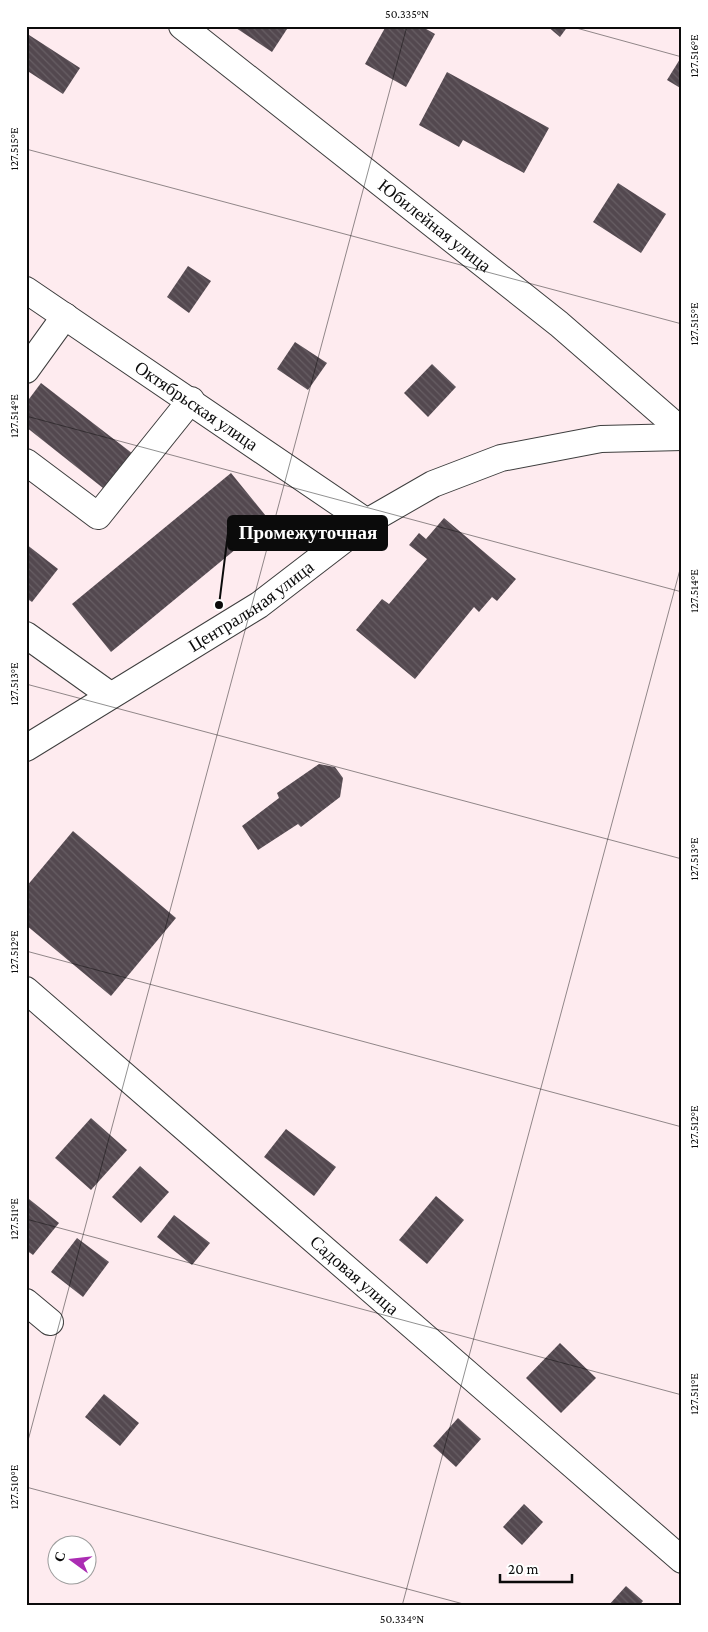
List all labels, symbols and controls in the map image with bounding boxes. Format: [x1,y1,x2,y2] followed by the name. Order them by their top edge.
[385,7,429,21] text: 50.335°N
[687,34,701,78] text: 127.516°E
[7,127,21,171] text: 127.515°E
[374,175,495,276] street label: Юбилейная улица
[687,302,701,346] text: 127.515°E
[131,357,262,455] street label: Октябрьская улица
[7,394,21,438] text: 127.514°E
[228,516,387,550] callout: Промежуточная
[239,522,377,543] text: Промежуточная
[185,557,317,656] street label: Центральная улица
[687,569,701,613] text: 127.514°E
[7,662,21,706] text: 127.513°E
[687,837,701,881] text: 127.513°E
[7,930,21,974] text: 127.512°E
[687,1105,701,1149] text: 127.512°E
[7,1198,21,1240] text: 127.511°E
[306,1231,403,1319] street label: Садовая улица
[687,1373,701,1415] text: 127.511°E
[7,1464,21,1509] text: 127.510°E
[48,1534,98,1584] north arrow
[50,1550,68,1564] text: С
[500,1552,573,1584] scale bar
[508,1561,539,1577] text: 20 m
[380,1612,424,1626] text: 50.334°N

